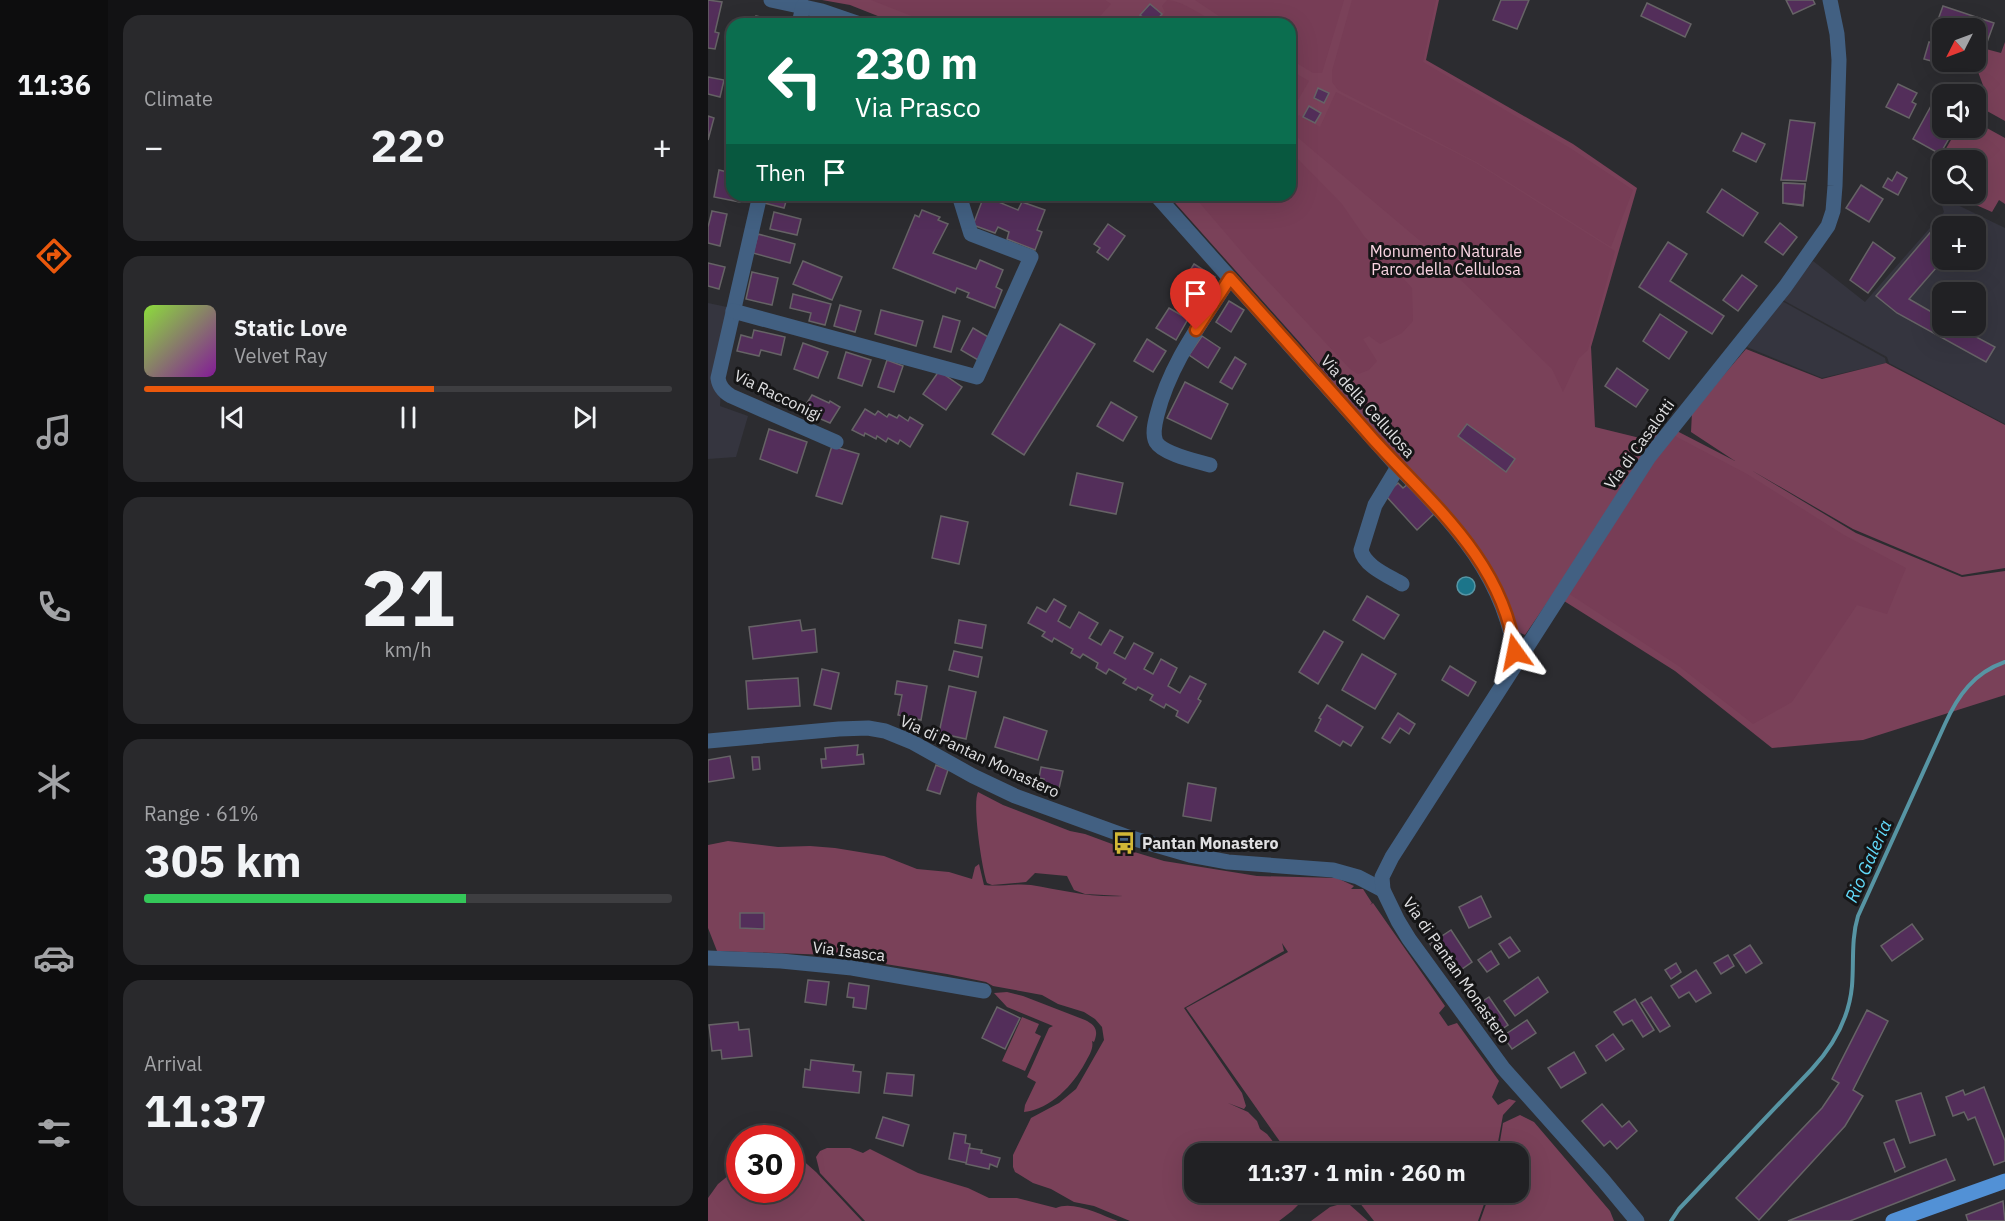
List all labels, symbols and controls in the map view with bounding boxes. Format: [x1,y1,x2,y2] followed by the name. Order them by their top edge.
[1932,18,1986,72] north arrow
[1932,18,1986,336] map controls
[855,36,978,91] text: 230 m
[756,42,834,120] icon: left
[17,67,91,102] text: 11:36
[1932,84,1986,138] button: sound
[144,85,213,112] text: Climate
[855,89,981,124] text: Via Prasco
[370,116,446,174] text: 22°
[144,125,164,168] text: −
[652,125,672,168] text: +
[1932,150,1986,204] button: search
[818,156,851,189] icon: arrive
[756,158,806,187] text: Then
[1932,216,1986,270] button: +
[33,235,75,277] icon: directions
[1370,241,1522,279] park label: Monumento Naturale Parco della Cellulosa
[1170,268,1221,330] pin
[1179,277,1212,310] icon: arrive
[1932,282,1986,336] button: −
[234,313,347,342] text: Static Love
[234,342,327,369] text: Velvet Ray
[1317,351,1420,462] street label: Via della Cellulosa
[731,365,825,425] street label: Via Racconigi
[1600,395,1678,493] street label: Via di Casalotti
[216,401,249,434] icon: previous
[392,401,425,434] icon: pause
[568,401,601,434] icon: next
[33,411,75,453] icon: music
[361,546,455,647] text: 21
[33,586,75,628] icon: phone
[1483,620,1547,684] position arrow
[384,636,432,663] text: km/h
[897,710,1063,802] street label: Via di Pantan Monastero
[33,761,75,803] icon: climate
[144,800,259,827] text: Range · 61%
[1840,816,1896,906] water label: Rio Galeria
[1111,830,1137,856] bus stop icon: Pantan Monastero
[144,831,302,889] text: 305 km
[1142,833,1279,853] place label: Pantan Monastero
[1399,893,1515,1047] street label: Via di Pantan Monastero
[33,937,75,979] icon: car
[811,937,887,965] street label: Via Isasca
[144,1050,202,1077] text: Arrival
[144,1081,267,1139] text: 11:37
[33,1112,75,1154] icon: filters
[726,1125,804,1203] speed limit sign: 30
[1247,1158,1466,1187] text: 11:37 · 1 min · 260 m

